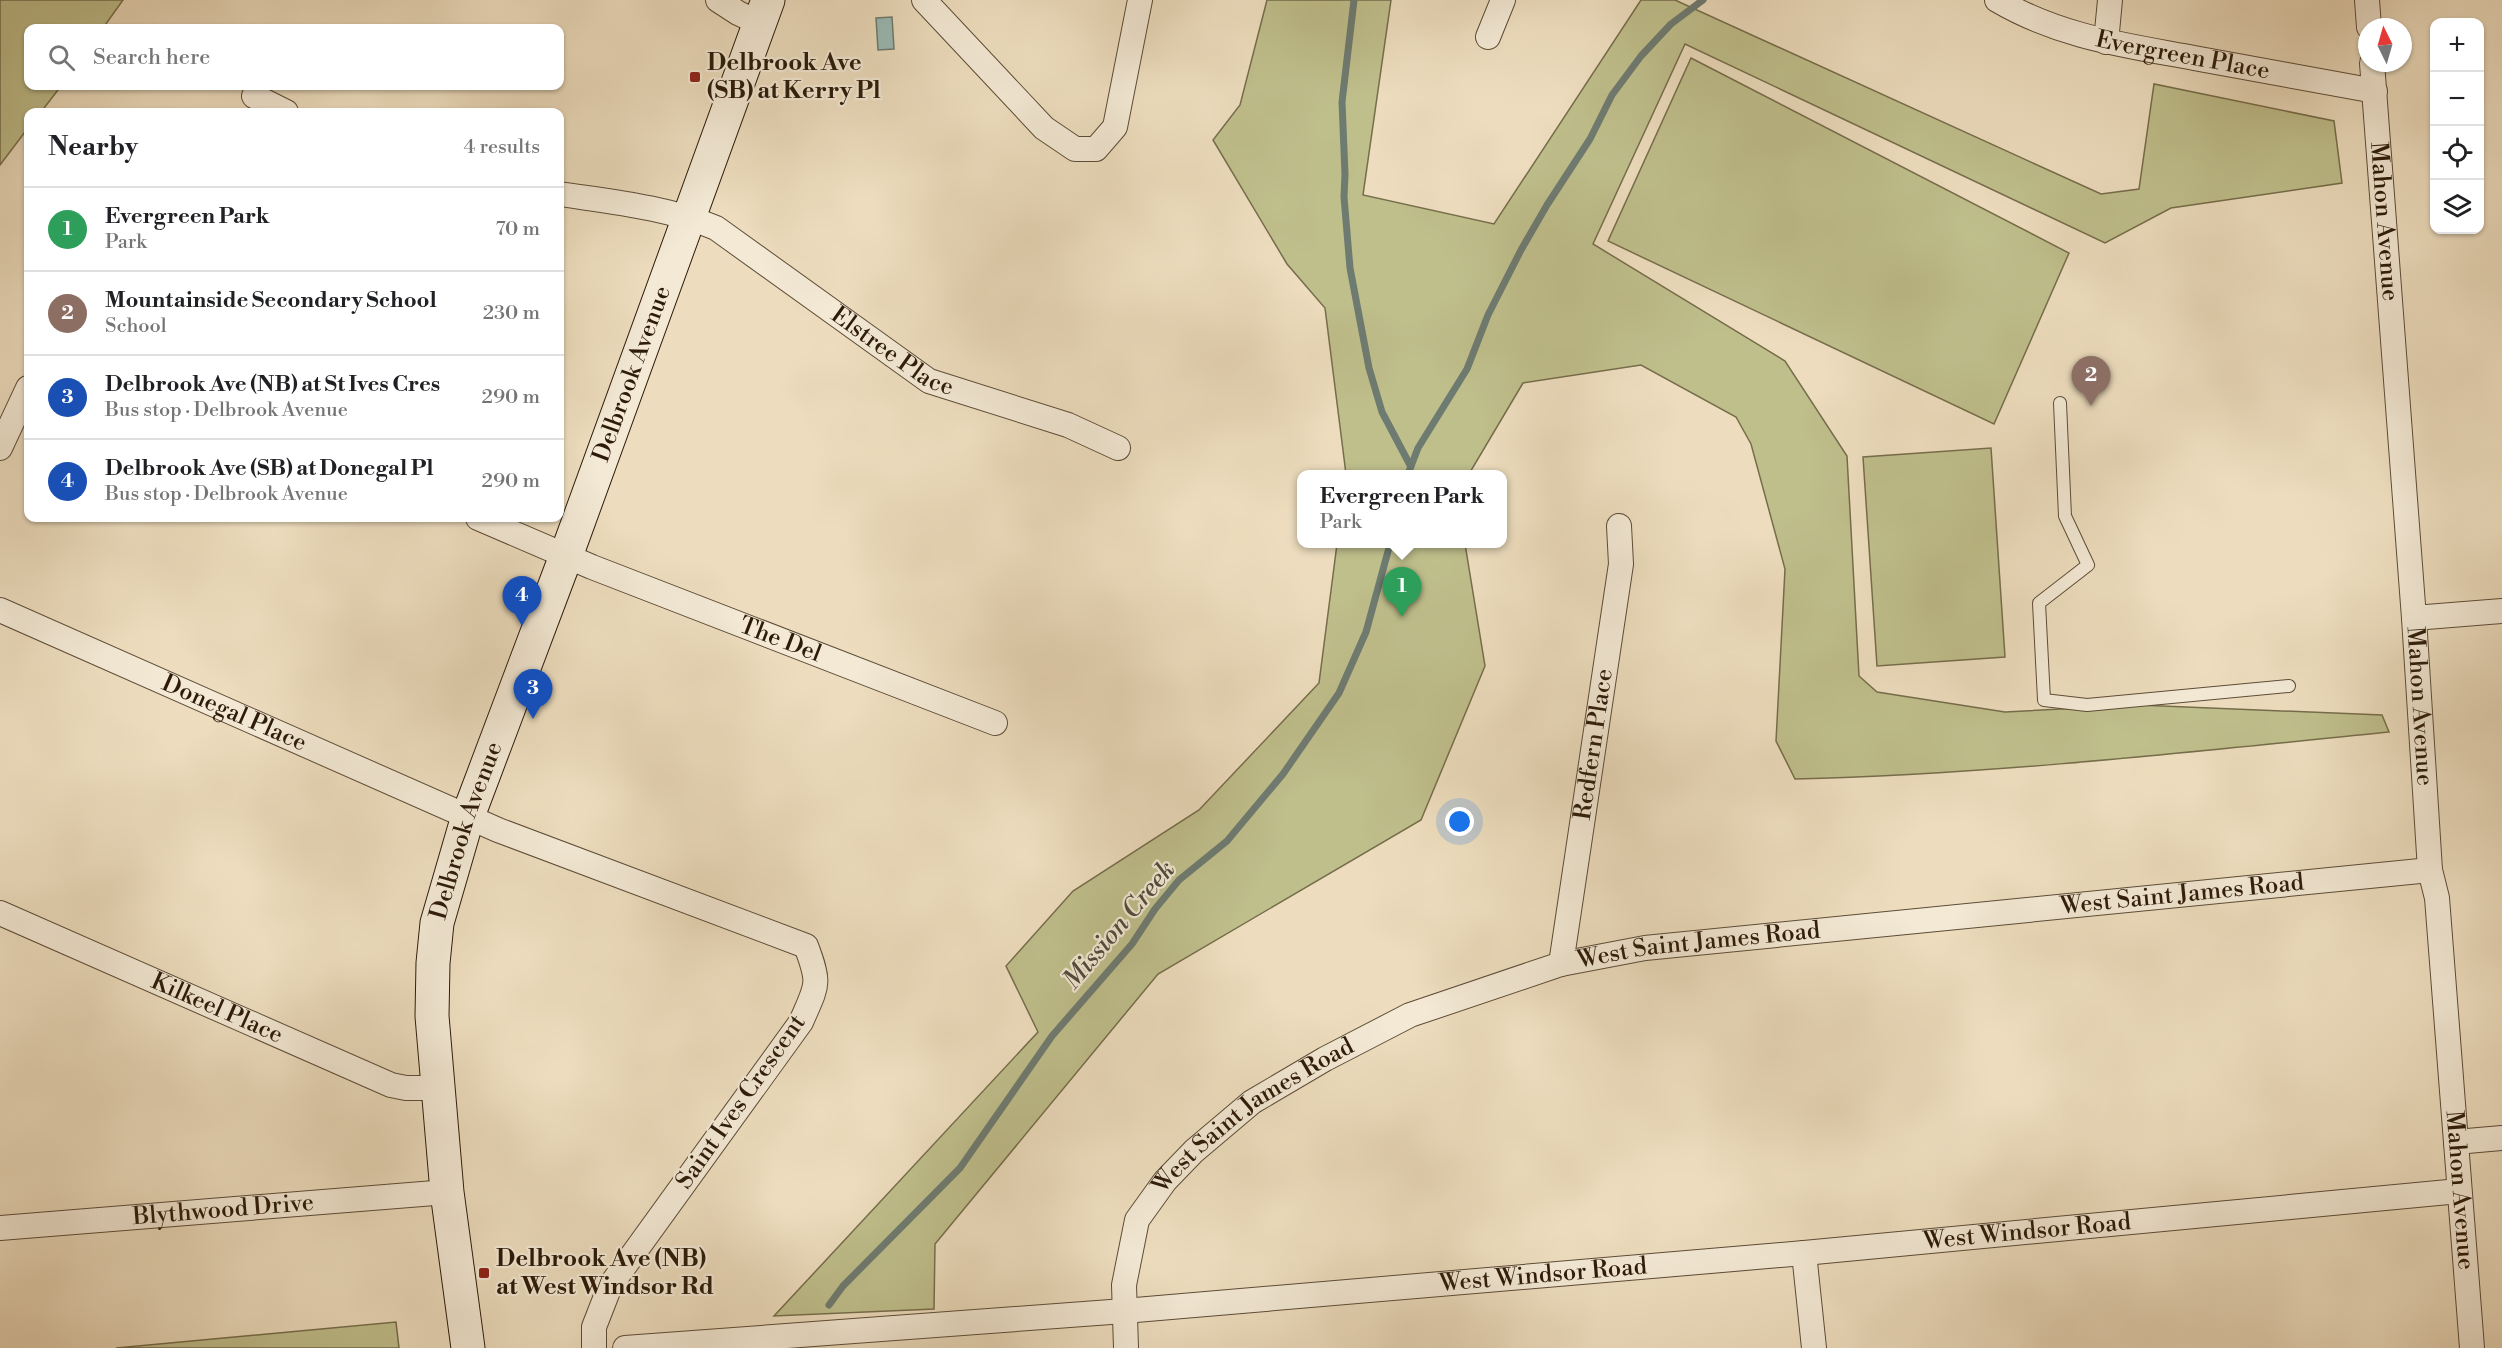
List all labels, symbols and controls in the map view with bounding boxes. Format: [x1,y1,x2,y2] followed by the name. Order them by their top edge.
[2358,18,2412,72] north arrow
[2430,18,2484,234] map controls
[2430,18,2484,72] button: +
[24,24,564,90] search box
[2093,24,2272,86] street label: Evergreen Place
[45,41,78,74] icon: search
[93,44,210,71] text: Search here
[707,48,881,106] place label: Delbrook Ave (SB) at Kerry Pl
[688,70,702,84] marker: Delbrook Ave (SB) at Kerry Pl
[2430,72,2484,126] button: −
[2430,126,2484,180] button: locate
[48,131,138,163] text: Nearby
[463,135,540,160] text: 4 results
[2363,141,2405,302] street label: Mahon Avenue
[2430,180,2484,234] button: layers
[105,203,269,230] text: Evergreen Park
[63,217,72,242] text: 1
[496,217,540,242] text: 70 m
[105,230,147,255] text: Park
[586,282,678,466] street label: Delbrook Avenue
[105,287,437,314] text: Mountainside Secondary School
[825,300,957,403] street label: Elstree Place
[61,301,74,326] text: 2
[483,301,540,326] text: 230 m
[105,314,167,339] text: School
[2072,356,2110,406] pin: 2
[105,371,440,398] text: Delbrook Ave (NB) at St Ives Cres
[61,385,74,410] text: 3
[482,385,540,410] text: 290 m
[105,398,348,423] text: Bus stop · Delbrook Avenue
[105,455,433,482] text: Delbrook Ave (SB) at Donegal Pl
[61,469,74,494] text: 4
[482,469,540,494] text: 290 m
[1297,470,1507,548] popup
[105,482,348,507] text: Bus stop · Delbrook Avenue
[1320,483,1484,510] text: Evergreen Park
[1320,510,1361,535] text: Park
[1382,568,1422,617] pin: 1
[502,576,542,626] pin: 4
[735,610,826,669] street label: The Del
[2400,626,2440,787] street label: Mahon Avenue
[1568,667,1620,822] street label: Redfern Place
[157,668,311,759] street label: Donegal Place
[514,670,552,719] pin: 3
[424,738,510,923] street label: Delbrook Avenue
[1445,807,1474,836] your location
[1056,854,1182,996] water label: Mission Creek
[2058,868,2306,922] street label: West Saint James Road
[1574,916,1822,976] street label: West Saint James Road
[146,966,288,1051] street label: Kilkeel Place
[670,1009,813,1195] street label: Saint Ives Crescent
[1145,1031,1359,1200] street label: West Saint James Road
[2439,1109,2481,1271] street label: Mahon Avenue
[130,1188,315,1232] street label: Blythwood Drive
[1921,1207,2133,1257] street label: West Windsor Road
[496,1244,714,1302] place label: Delbrook Ave (NB) at West Windsor Rd
[1437,1251,1649,1299] street label: West Windsor Road
[477,1266,491,1280] marker: Delbrook Ave (NB) at West Windsor Rd

